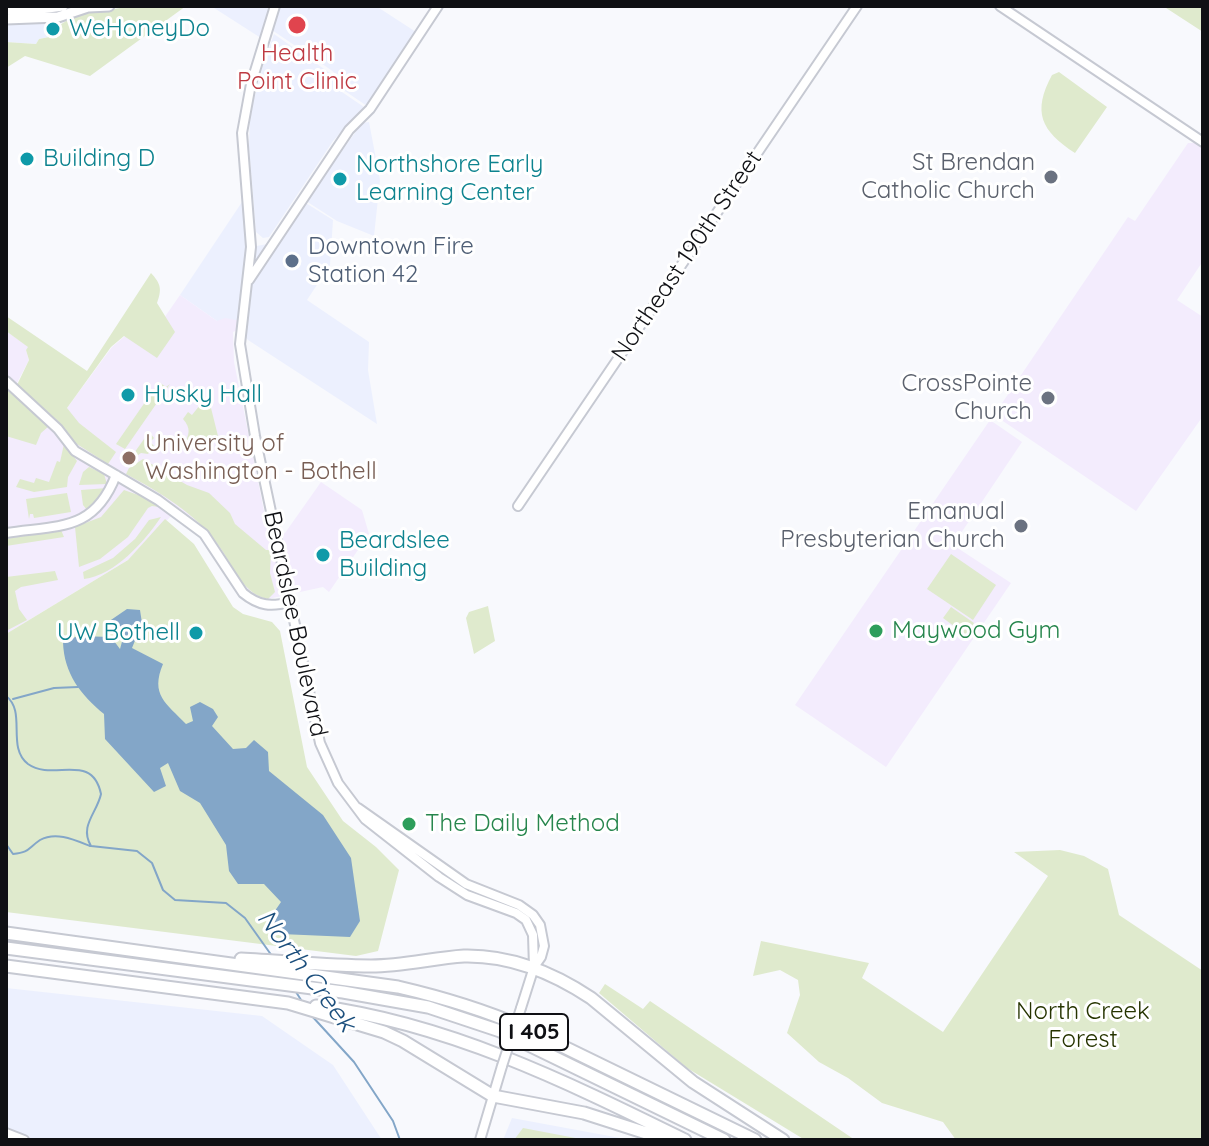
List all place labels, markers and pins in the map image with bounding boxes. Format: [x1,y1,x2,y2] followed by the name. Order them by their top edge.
[286,14,308,36] marker: Health Point Clinic
[69,15,210,43] place label: WeHoneyDo
[44,20,62,38] marker: WeHoneyDo
[237,40,357,96] place label: Health Point Clinic
[43,145,155,173] place label: Building D
[861,149,1035,205] place label: St Brendan Catholic Church
[18,150,36,168] marker: Building D
[356,151,543,207] place label: Northshore Early Learning Center
[1042,168,1060,186] marker: St Brendan Catholic Church
[331,170,349,188] marker: Northshore Early Learning Center
[308,233,474,289] place label: Downtown Fire Station 42
[283,252,301,270] marker: Downtown Fire Station 42
[901,370,1032,426] place label: CrossPointe Church
[144,381,262,409] place label: Husky Hall
[119,386,137,404] marker: Husky Hall
[1039,389,1057,407] marker: CrossPointe Church
[145,430,377,486] place label: University of Washington - Bothell
[120,449,138,467] marker: University of Washington - Bothell
[780,498,1005,554] place label: Emanual Presbyterian Church
[1012,517,1030,535] marker: Emanual Presbyterian Church
[339,527,450,583] place label: Beardslee Building
[314,546,332,564] marker: Beardslee Building
[892,617,1060,645] place label: Maywood Gym
[57,619,180,647] place label: UW Bothell
[867,622,885,640] marker: Maywood Gym
[187,624,205,642] marker: UW Bothell
[425,810,620,838] place label: The Daily Method
[400,815,418,833] marker: The Daily Method

